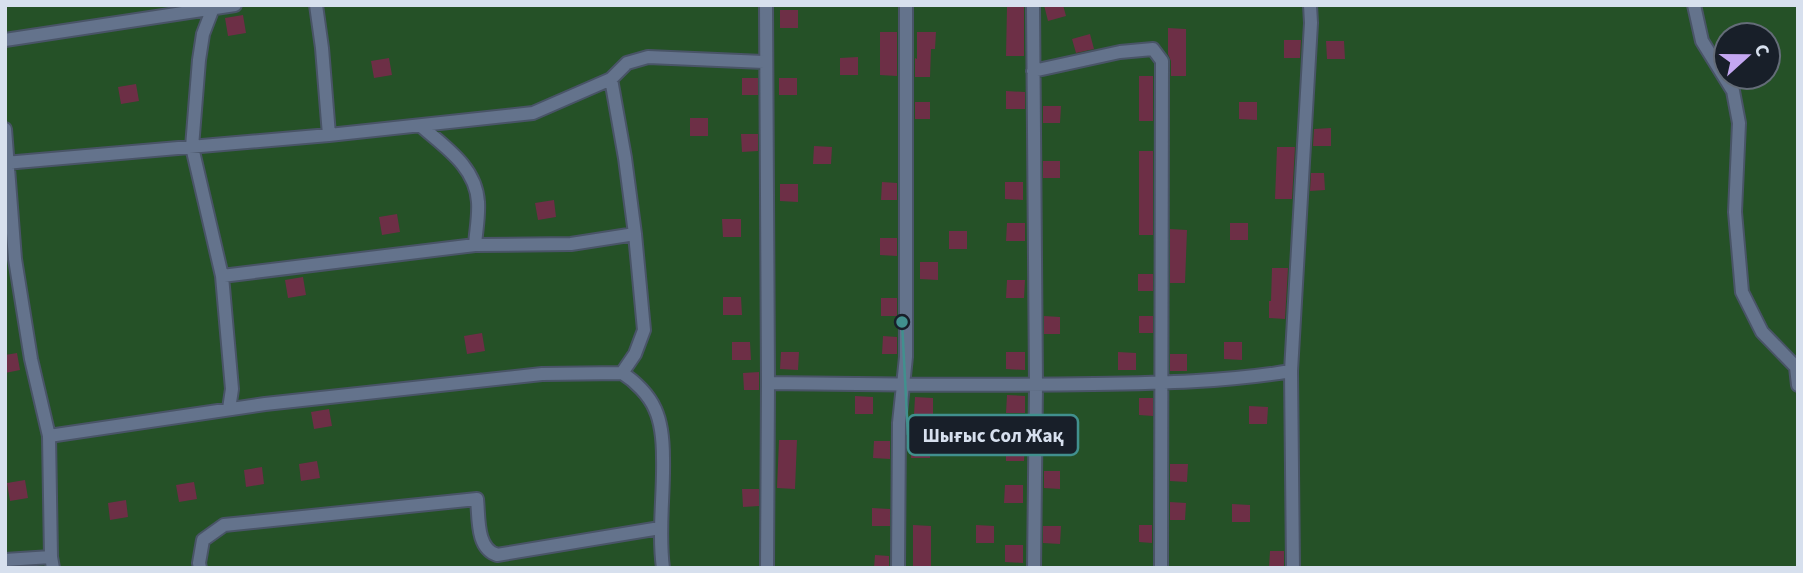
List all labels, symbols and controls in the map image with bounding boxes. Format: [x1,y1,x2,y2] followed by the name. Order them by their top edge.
[1712,21,1782,91] north arrow
[1747,40,1776,60] text: С
[908,415,1078,455] callout: Шығыс Сол Жақ
[922,423,1064,450] text: Шығыс Сол Жақ

